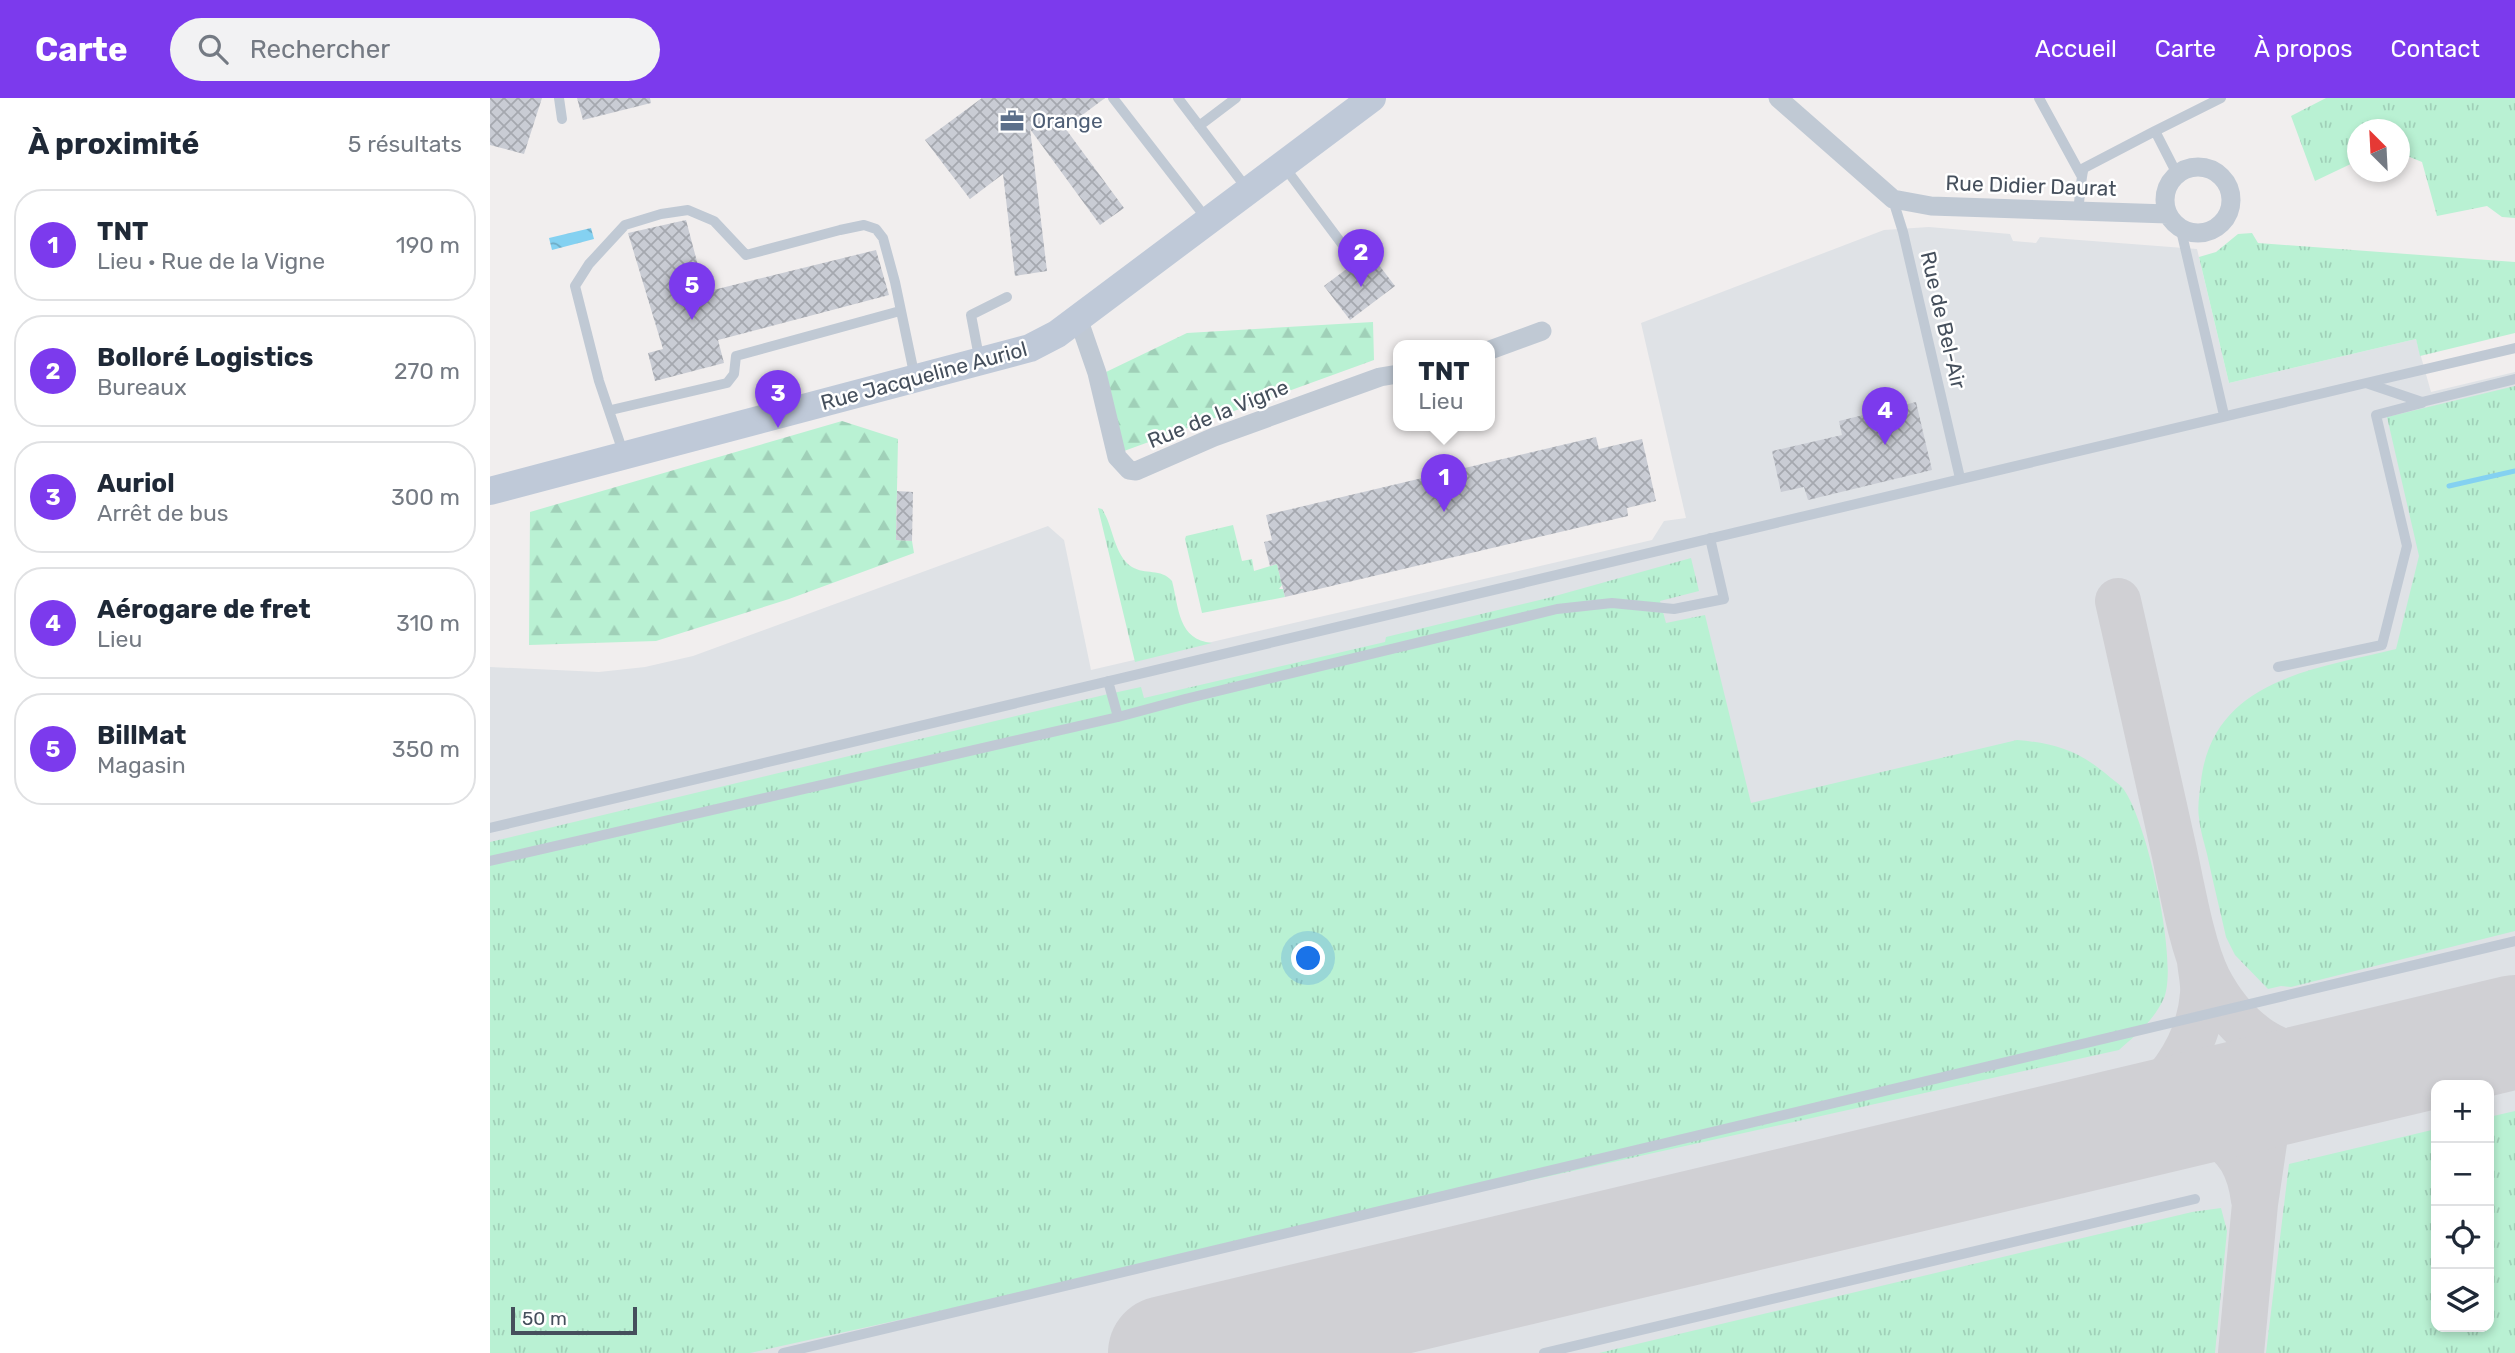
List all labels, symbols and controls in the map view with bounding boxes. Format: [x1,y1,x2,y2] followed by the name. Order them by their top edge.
[170,18,660,81] search box
[35,30,128,69] text: Carte
[194,30,232,68] icon: search
[250,34,390,65] text: Rechercher
[2035,35,2117,63] text: Accueil
[2155,35,2216,63] text: Carte
[2254,35,2353,63] text: À propos
[2391,35,2480,63] text: Contact
[998,107,1026,135] office icon: Orange
[1032,108,1103,133] place label: Orange
[2347,119,2410,182] north arrow
[28,126,199,162] text: À proximité
[348,130,462,158] text: 5 résultats
[1945,170,2117,201] street label: Rue Didier Daurat
[97,216,148,247] text: TNT
[1338,229,1384,287] pin: 2
[47,231,59,259] text: 1
[396,231,460,259] text: 190 m
[97,247,325,275] text: Lieu · Rue de la Vigne
[1916,249,1971,391] street label: Rue de Bel-Air
[669,262,715,320] pin: 5
[818,336,1030,415] street label: Rue Jacqueline Auriol
[1393,340,1495,431] popup
[97,342,313,373] text: Bolloré Logistics
[1418,356,1470,387] text: TNT
[46,357,60,385] text: 2
[394,357,460,385] text: 270 m
[755,370,801,428] pin: 3
[97,373,187,401] text: Bureaux
[1144,374,1292,453] street label: Rue de la Vigne
[1418,387,1464,415] text: Lieu
[1862,387,1908,445] pin: 4
[1421,454,1467,512] pin: 1
[97,468,175,499] text: Auriol
[45,483,61,511] text: 3
[391,483,460,511] text: 300 m
[97,499,229,527] text: Arrêt de bus
[97,594,311,625] text: Aérogare de fret
[45,609,61,637] text: 4
[396,609,460,637] text: 310 m
[97,625,142,653] text: Lieu
[97,720,187,751] text: BillMat
[46,735,60,763] text: 5
[392,735,460,763] text: 350 m
[97,751,186,779] text: Magasin
[1291,941,1325,975] your location
[2431,1080,2494,1332] map controls
[2431,1080,2494,1143] button: +
[2431,1143,2494,1206] button: −
[2431,1206,2494,1269] button: locate
[2431,1269,2494,1332] button: layers
[511,1304,637,1336] scale bar
[522,1307,567,1330] text: 50 m

